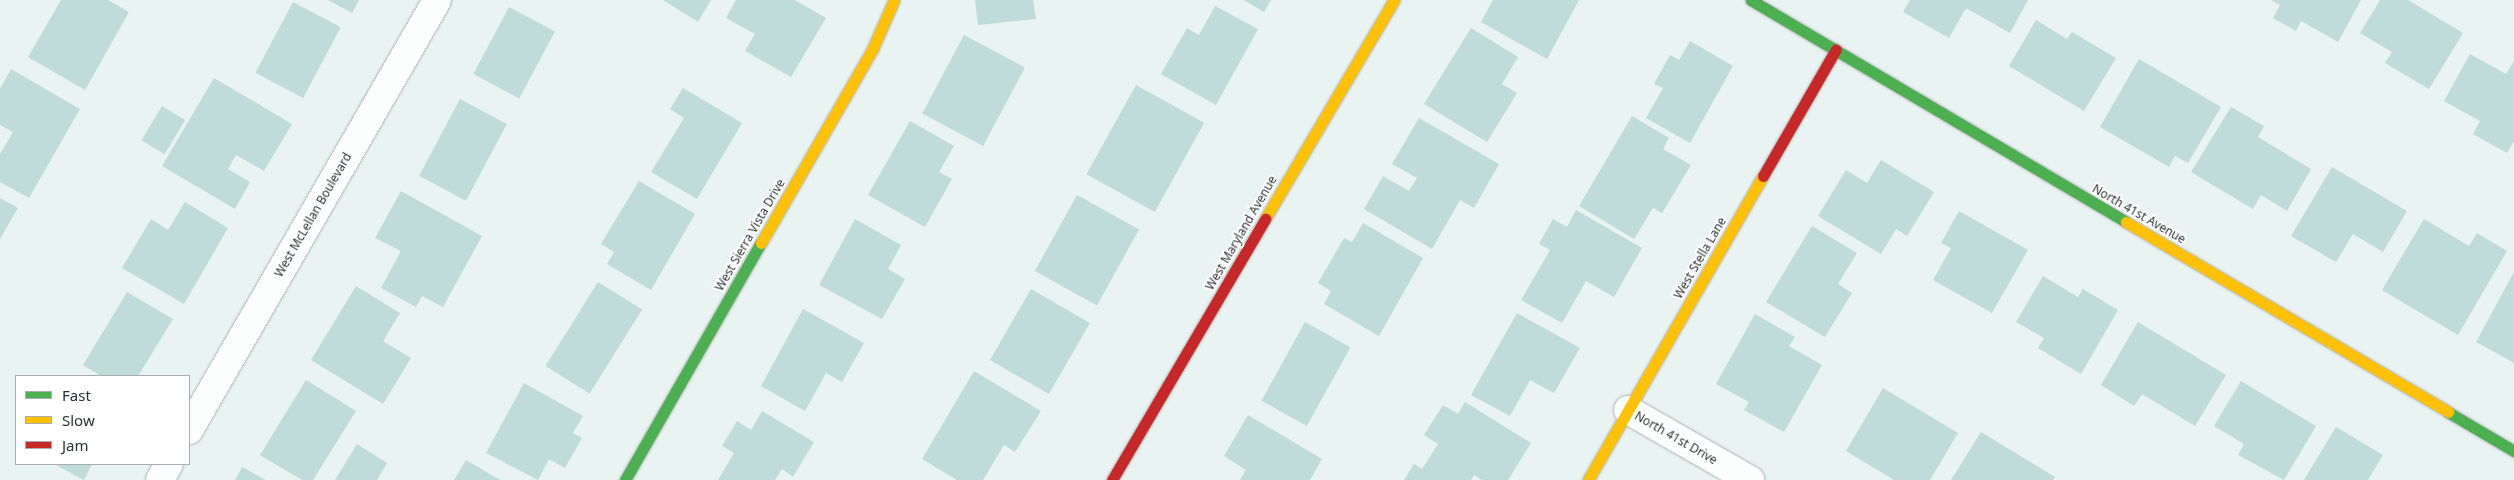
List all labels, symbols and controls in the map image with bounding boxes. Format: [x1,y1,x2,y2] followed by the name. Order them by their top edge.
[271,150,355,280] street label: West McLellan Boulevard
[1202,173,1280,293] street label: West Maryland Avenue
[712,177,788,293] street label: West Sierra Vista Drive
[2090,181,2188,247] street label: North 41st Avenue
[1671,215,1729,301] street label: West Stella Lane
[15,375,190,465] legend
[62,385,91,405] text: Fast
[1632,409,1720,467] street label: North 41st Drive
[62,410,95,430] text: Slow
[62,435,89,455] text: Jam

